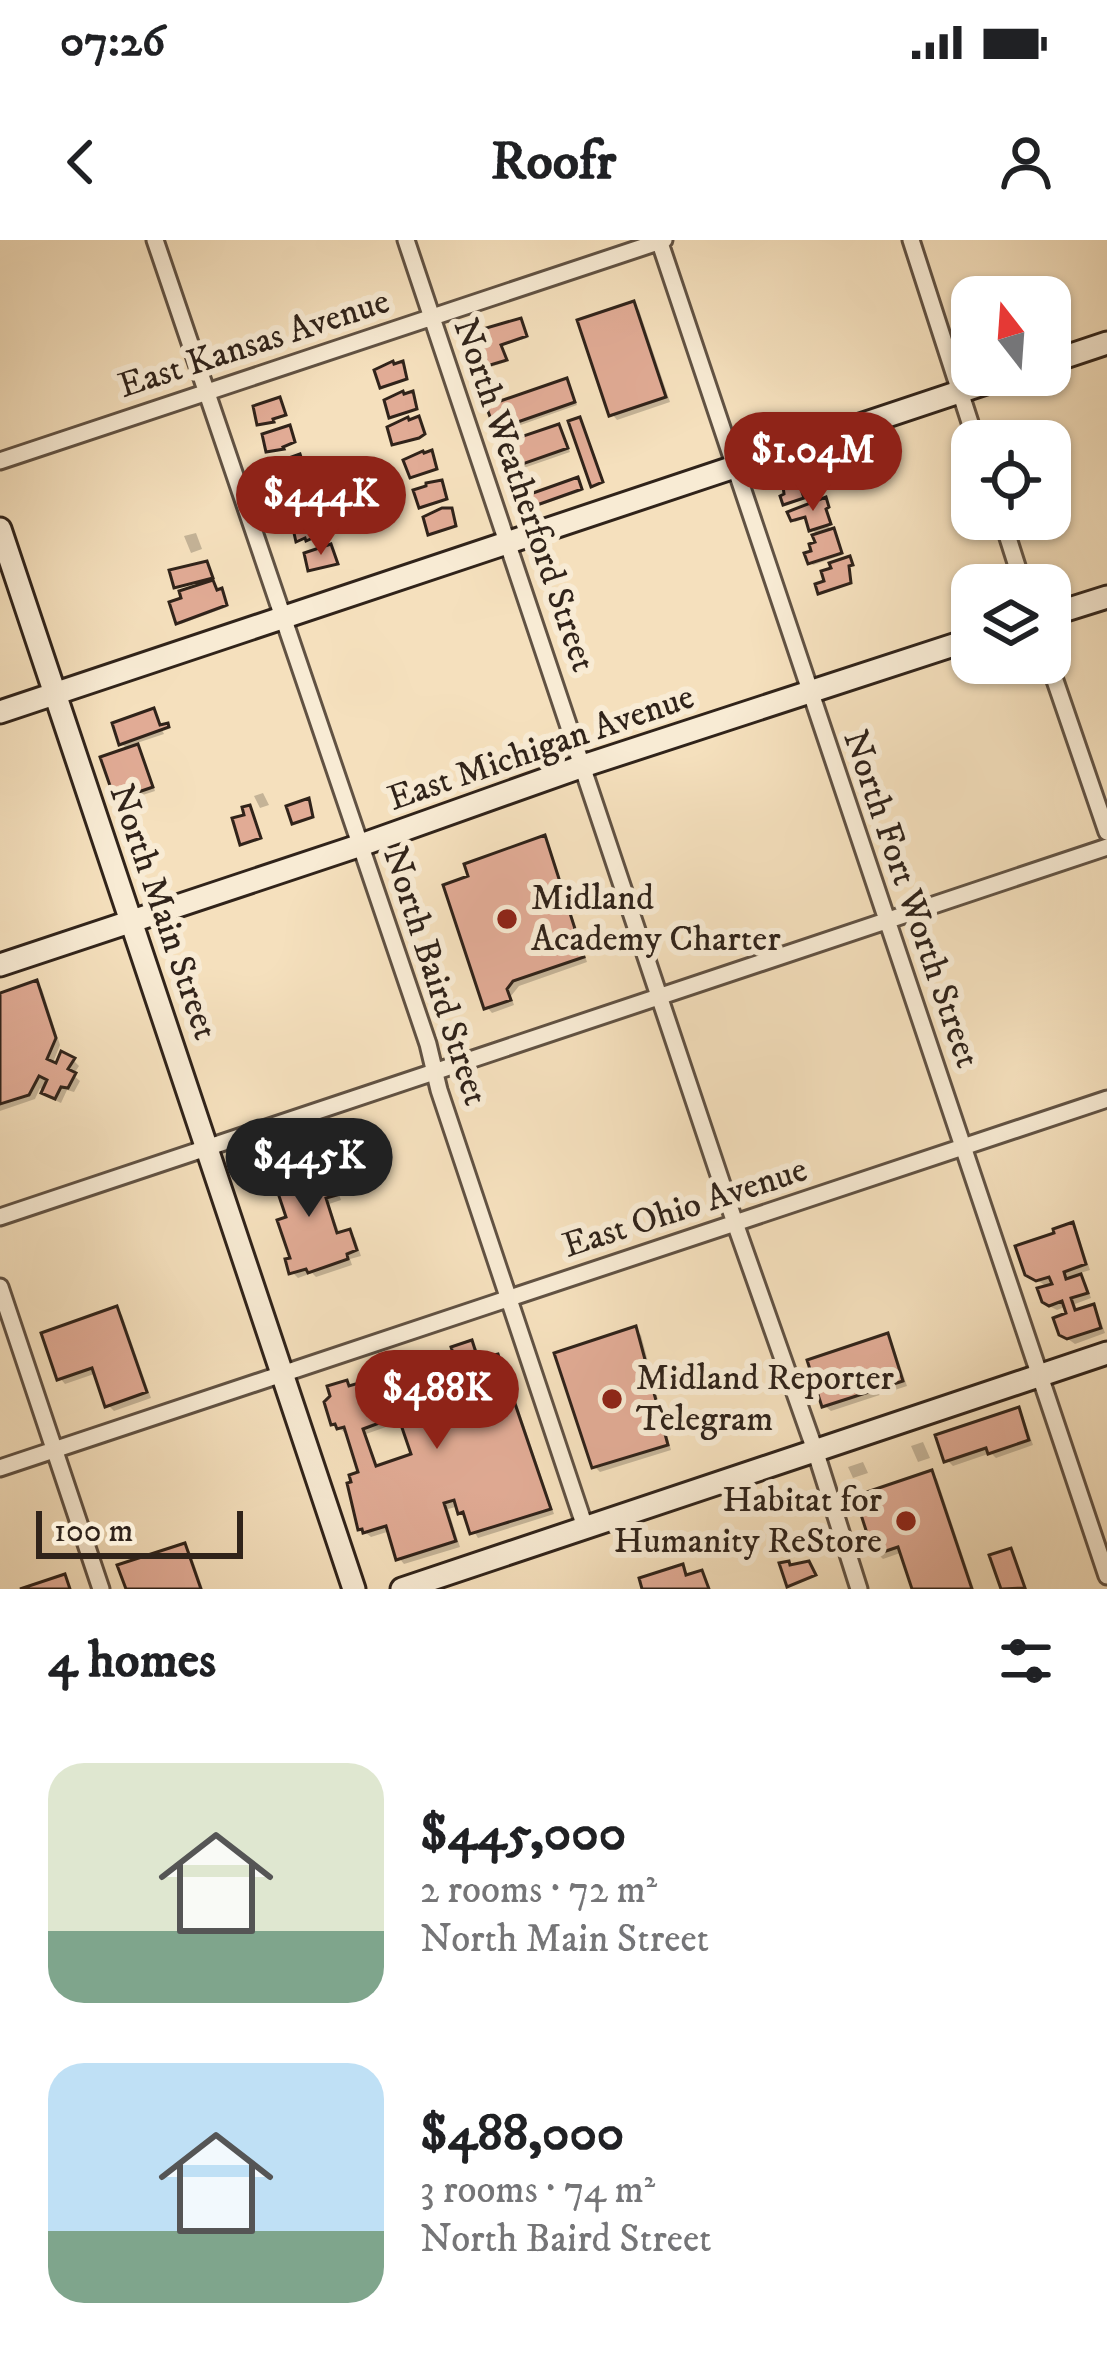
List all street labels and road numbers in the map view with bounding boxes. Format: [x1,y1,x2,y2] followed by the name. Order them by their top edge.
[113,279,395,409] street label: East Kansas Avenue
[442,312,606,678] street label: North Weatherford Street
[382,674,700,822] street label: East Michigan Avenue
[832,724,990,1074] street label: North Fort Worth Street
[98,779,228,1045] street label: North Main Street
[372,841,498,1111] street label: North Baird Street
[557,1147,813,1269] street label: East Ohio Avenue

